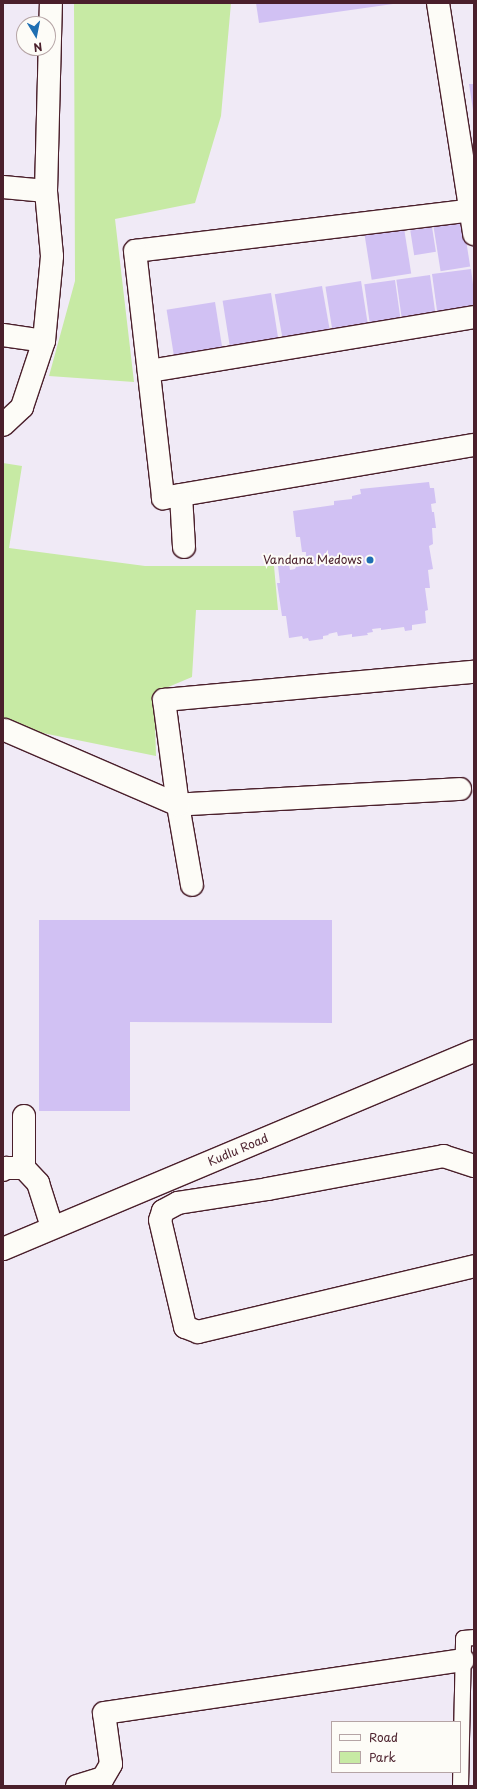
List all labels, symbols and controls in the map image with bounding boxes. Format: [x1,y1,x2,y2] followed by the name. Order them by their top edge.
[16,16,56,56] north arrow
[32,38,44,56] text: N
[262,553,362,567] place label: Vandana Medows
[365,555,375,565] marker: Vandana Medows
[205,1131,271,1169] street label: Kudlu Road
[331,1721,461,1773] legend
[369,1728,398,1746] text: Road
[369,1748,396,1766] text: Park

